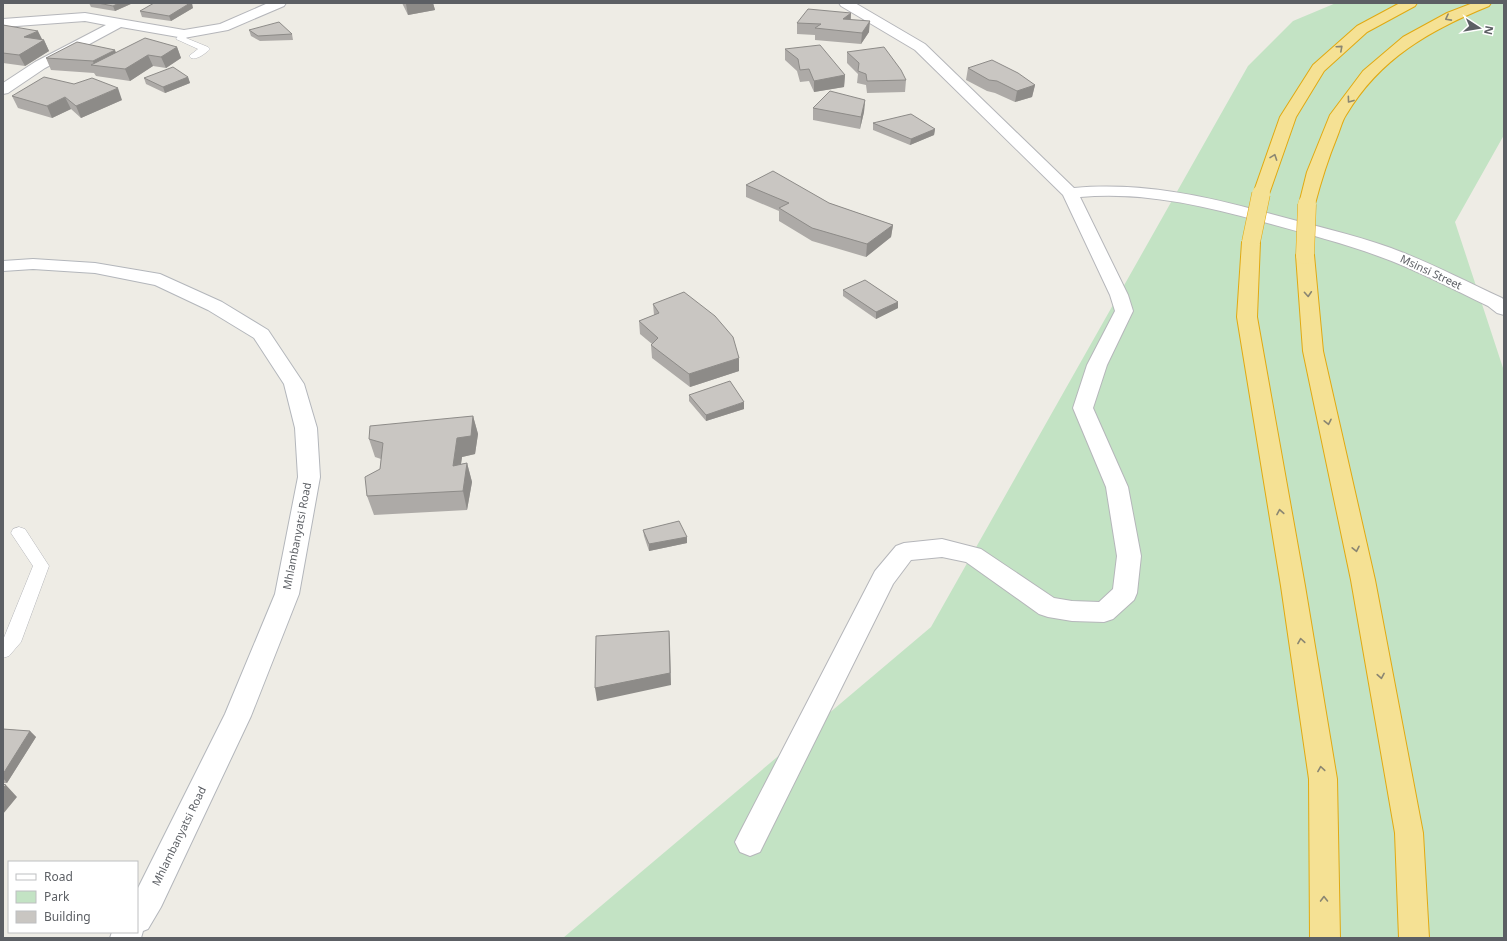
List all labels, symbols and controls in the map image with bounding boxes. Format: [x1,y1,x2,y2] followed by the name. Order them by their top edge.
[1459,8,1499,48] north arrow
[1445,13,1453,21] one-way arrow
[1481,24,1498,36] text: N
[1336,46,1343,53] one-way arrow
[1347,96,1354,103] one-way arrow
[1269,154,1277,161] one-way arrow
[1398,251,1465,292] street label: Msinsi Street
[1304,290,1313,297] one-way arrow
[1324,418,1332,425] one-way arrow
[279,481,314,591] street label: Mhlambanyatsi Road
[1277,509,1285,515] one-way arrow
[1351,545,1359,552] one-way arrow
[1297,638,1306,644] one-way arrow
[1376,673,1384,679] one-way arrow
[1317,766,1326,772] one-way arrow
[148,784,209,888] street label: Mhlambanyatsi Road
[8,861,138,933] legend
[44,868,73,885] text: Road
[44,888,70,905] text: Park
[1320,896,1328,902] one-way arrow
[44,908,91,925] text: Building

